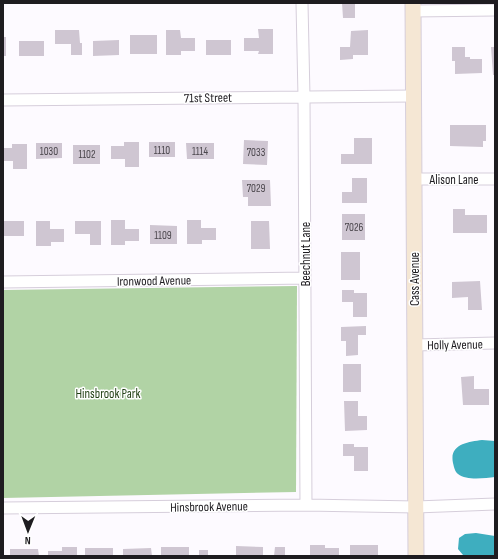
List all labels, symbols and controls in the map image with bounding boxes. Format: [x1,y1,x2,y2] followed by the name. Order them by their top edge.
[184,90,232,106] street label: 71st Street
[154,144,170,157] house number: 1110
[40,145,58,158] house number: 1030
[192,145,208,158] house number: 1114
[247,146,266,159] house number: 7033
[78,148,96,161] house number: 1102
[428,172,479,188] street label: Alison Lane
[247,182,265,195] house number: 7029
[345,221,363,234] house number: 7026
[298,222,314,286] street label: Beechnut Lane
[154,229,172,242] house number: 1109
[407,252,423,306] street label: Cass Avenue
[117,272,191,290] street label: Ironwood Avenue
[427,337,483,353] street label: Holly Avenue
[75,386,141,402] park label: Hinsbrook Park
[170,498,248,516] street label: Hinsbrook Avenue
[8,511,48,551] north arrow
[25,534,31,547] text: N

